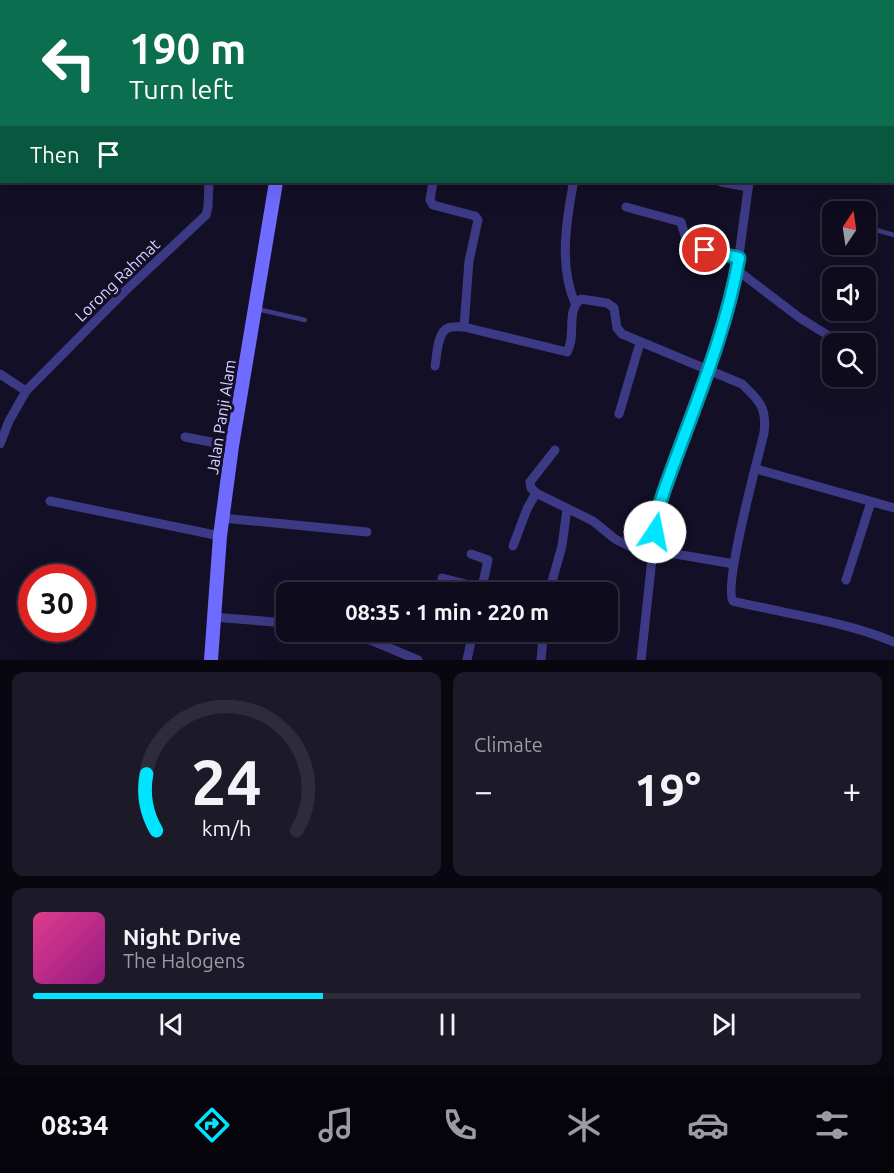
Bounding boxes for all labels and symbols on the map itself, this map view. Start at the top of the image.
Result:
north arrow [822,201,876,255]
pin [679,224,730,275]
street label: Lorong Rahmat [71,235,164,325]
street label: Jalan Panji Alam [203,358,239,476]
position arrow [623,500,687,564]
speed limit sign: 30 [18,564,96,642]

